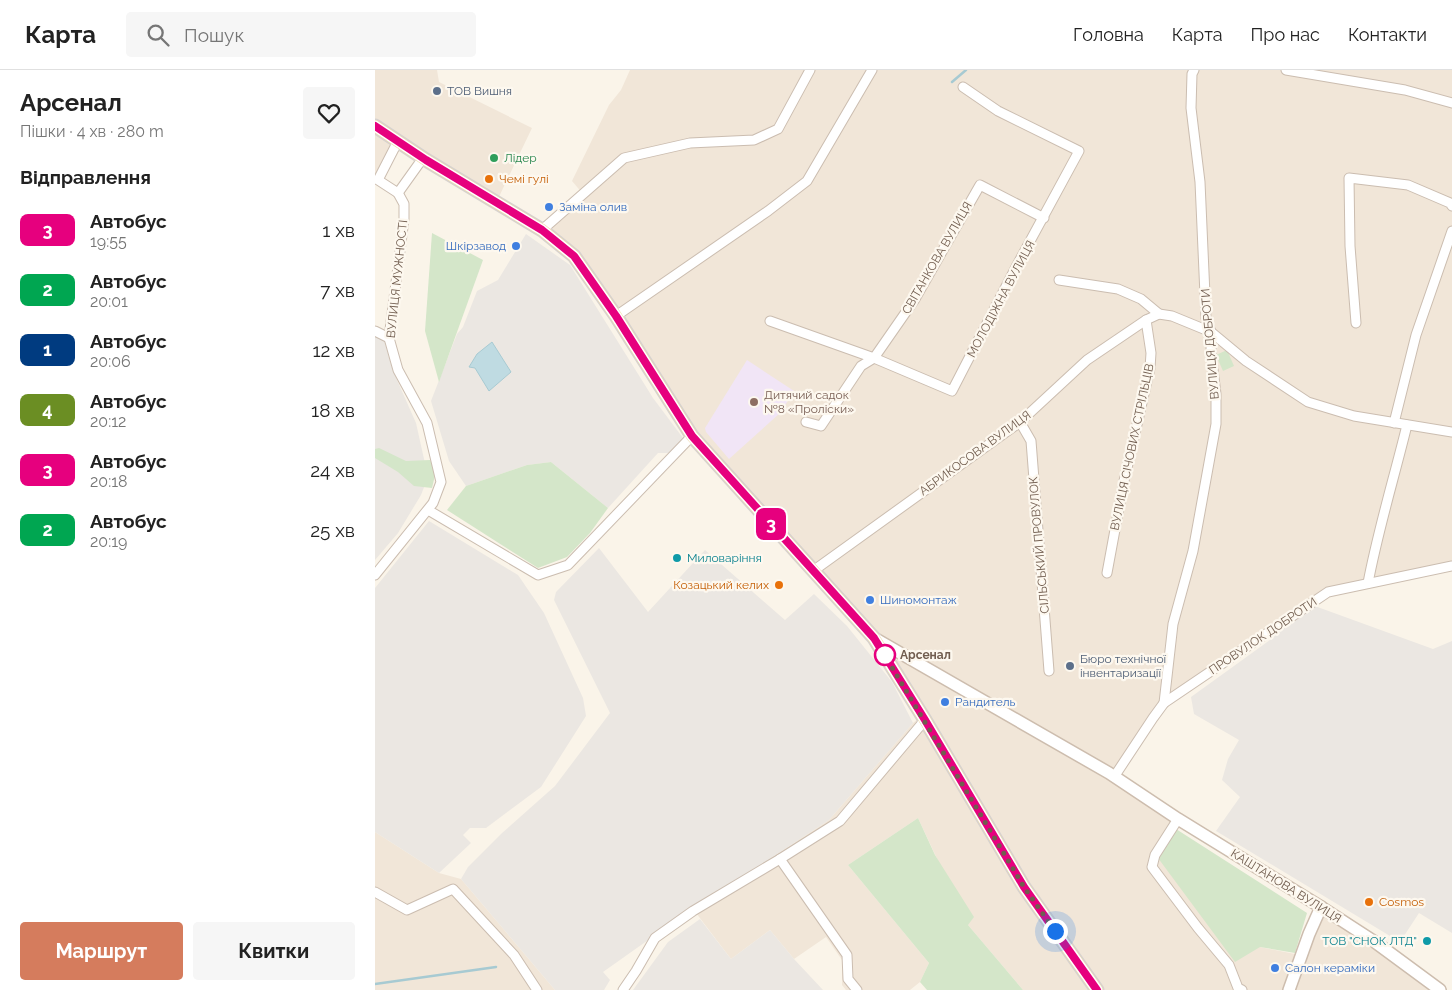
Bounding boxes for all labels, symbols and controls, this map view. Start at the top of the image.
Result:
search box [126,12,476,57]
text: Карта [25,20,96,49]
icon: search [144,21,172,49]
text: Пошук [184,24,244,46]
text: Головна [1073,24,1144,45]
text: Карта [1172,24,1223,45]
text: Про нас [1251,24,1320,45]
text: Контакти [1348,24,1427,45]
place label: ТОВ Вишня [447,84,512,98]
marker: ТОВ Вишня [431,85,443,97]
button: heart [303,87,355,139]
text: Арсенал [20,88,122,117]
text: Пішки · 4 хв · 280 m [20,122,164,141]
place label: Лідер [504,151,537,165]
marker: Лідер [488,152,500,164]
text: Відправлення [20,166,151,188]
place label: Чемі гулі [499,172,549,186]
marker: Чемі гулі [483,173,495,185]
street label: СВІТАНКОВА ВУЛИЦЯ [899,199,975,317]
place label: Заміна олив [559,200,627,214]
marker: Заміна олив [543,201,555,213]
text: Автобус [90,210,167,232]
text: 3 [42,219,53,240]
text: 1 хв [322,219,355,241]
street label: ВУЛИЦЯ МУЖНОСТІ [384,219,410,339]
text: 19:55 [90,232,127,251]
street label: МОЛОДІЖНА ВУЛИЦЯ [964,238,1038,360]
place label: Шкірзавод [446,239,506,253]
marker: Шкірзавод [510,240,522,252]
text: Автобус [90,270,167,292]
text: 2 [42,279,53,300]
text: 7 хв [320,279,355,301]
street label: ВУЛИЦЯ ДОБРОТИ [1198,288,1222,400]
text: 20:01 [90,292,128,311]
text: Автобус [90,330,167,352]
text: 1 [43,339,52,360]
text: 12 хв [312,339,355,361]
text: 20:06 [90,352,131,371]
street label: ВУЛИЦЯ СІЧОВИХ СТРІЛЬЦІВ [1107,362,1157,532]
place label: Дитячий садок №8 «Проліски» [764,388,854,416]
text: Автобус [90,390,167,412]
marker: Дитячий садок №8 «Проліски» [748,396,760,408]
text: 4 [42,399,53,420]
text: 18 хв [311,399,355,421]
street label: АБРИКОСОВА ВУЛИЦЯ [917,408,1033,498]
text: 20:12 [90,412,126,431]
text: Автобус [90,450,167,472]
text: 3 [42,459,53,480]
text: 24 хв [310,459,355,481]
text: 20:18 [90,472,127,491]
street label: СІЛЬСЬКИЙ ПРОВУЛОК [1026,476,1052,614]
line badge: 3 [755,508,787,540]
text: Автобус [90,510,167,532]
text: 3 [766,513,776,534]
text: 2 [42,519,53,540]
text: 25 хв [310,519,355,541]
text: 20:19 [90,532,127,551]
place label: Миловаріння [687,551,762,565]
marker: Миловаріння [671,552,683,564]
place label: Козацький келих [673,578,769,592]
marker: Козацький келих [773,579,785,591]
place label: Шиномонтаж [880,593,957,607]
marker: Шиномонтаж [864,594,876,606]
street label: ПРОВУЛОК ДОБРОТИ [1206,595,1320,677]
marker: Арсенал [874,644,896,666]
place label: Арсенал [900,648,951,662]
place label: Бюро технічної інвентаризації [1080,652,1167,680]
marker: Бюро технічної інвентаризації [1064,660,1076,672]
place label: Рандитель [955,695,1016,709]
marker: Рандитель [939,696,951,708]
street label: КАШТАНОВА ВУЛИЦЯ [1228,846,1344,926]
place label: Cosmos [1379,895,1424,909]
marker: Cosmos [1363,896,1375,908]
your location [1043,919,1068,944]
button: Маршрут [20,922,183,980]
button: Квитки [193,922,355,980]
place label: ТОВ "СНОК ЛТД" [1322,934,1417,948]
marker: ТОВ "СНОК ЛТД" [1421,935,1433,947]
place label: Салон кераміки [1285,961,1375,975]
marker: Салон кераміки [1269,962,1281,974]

